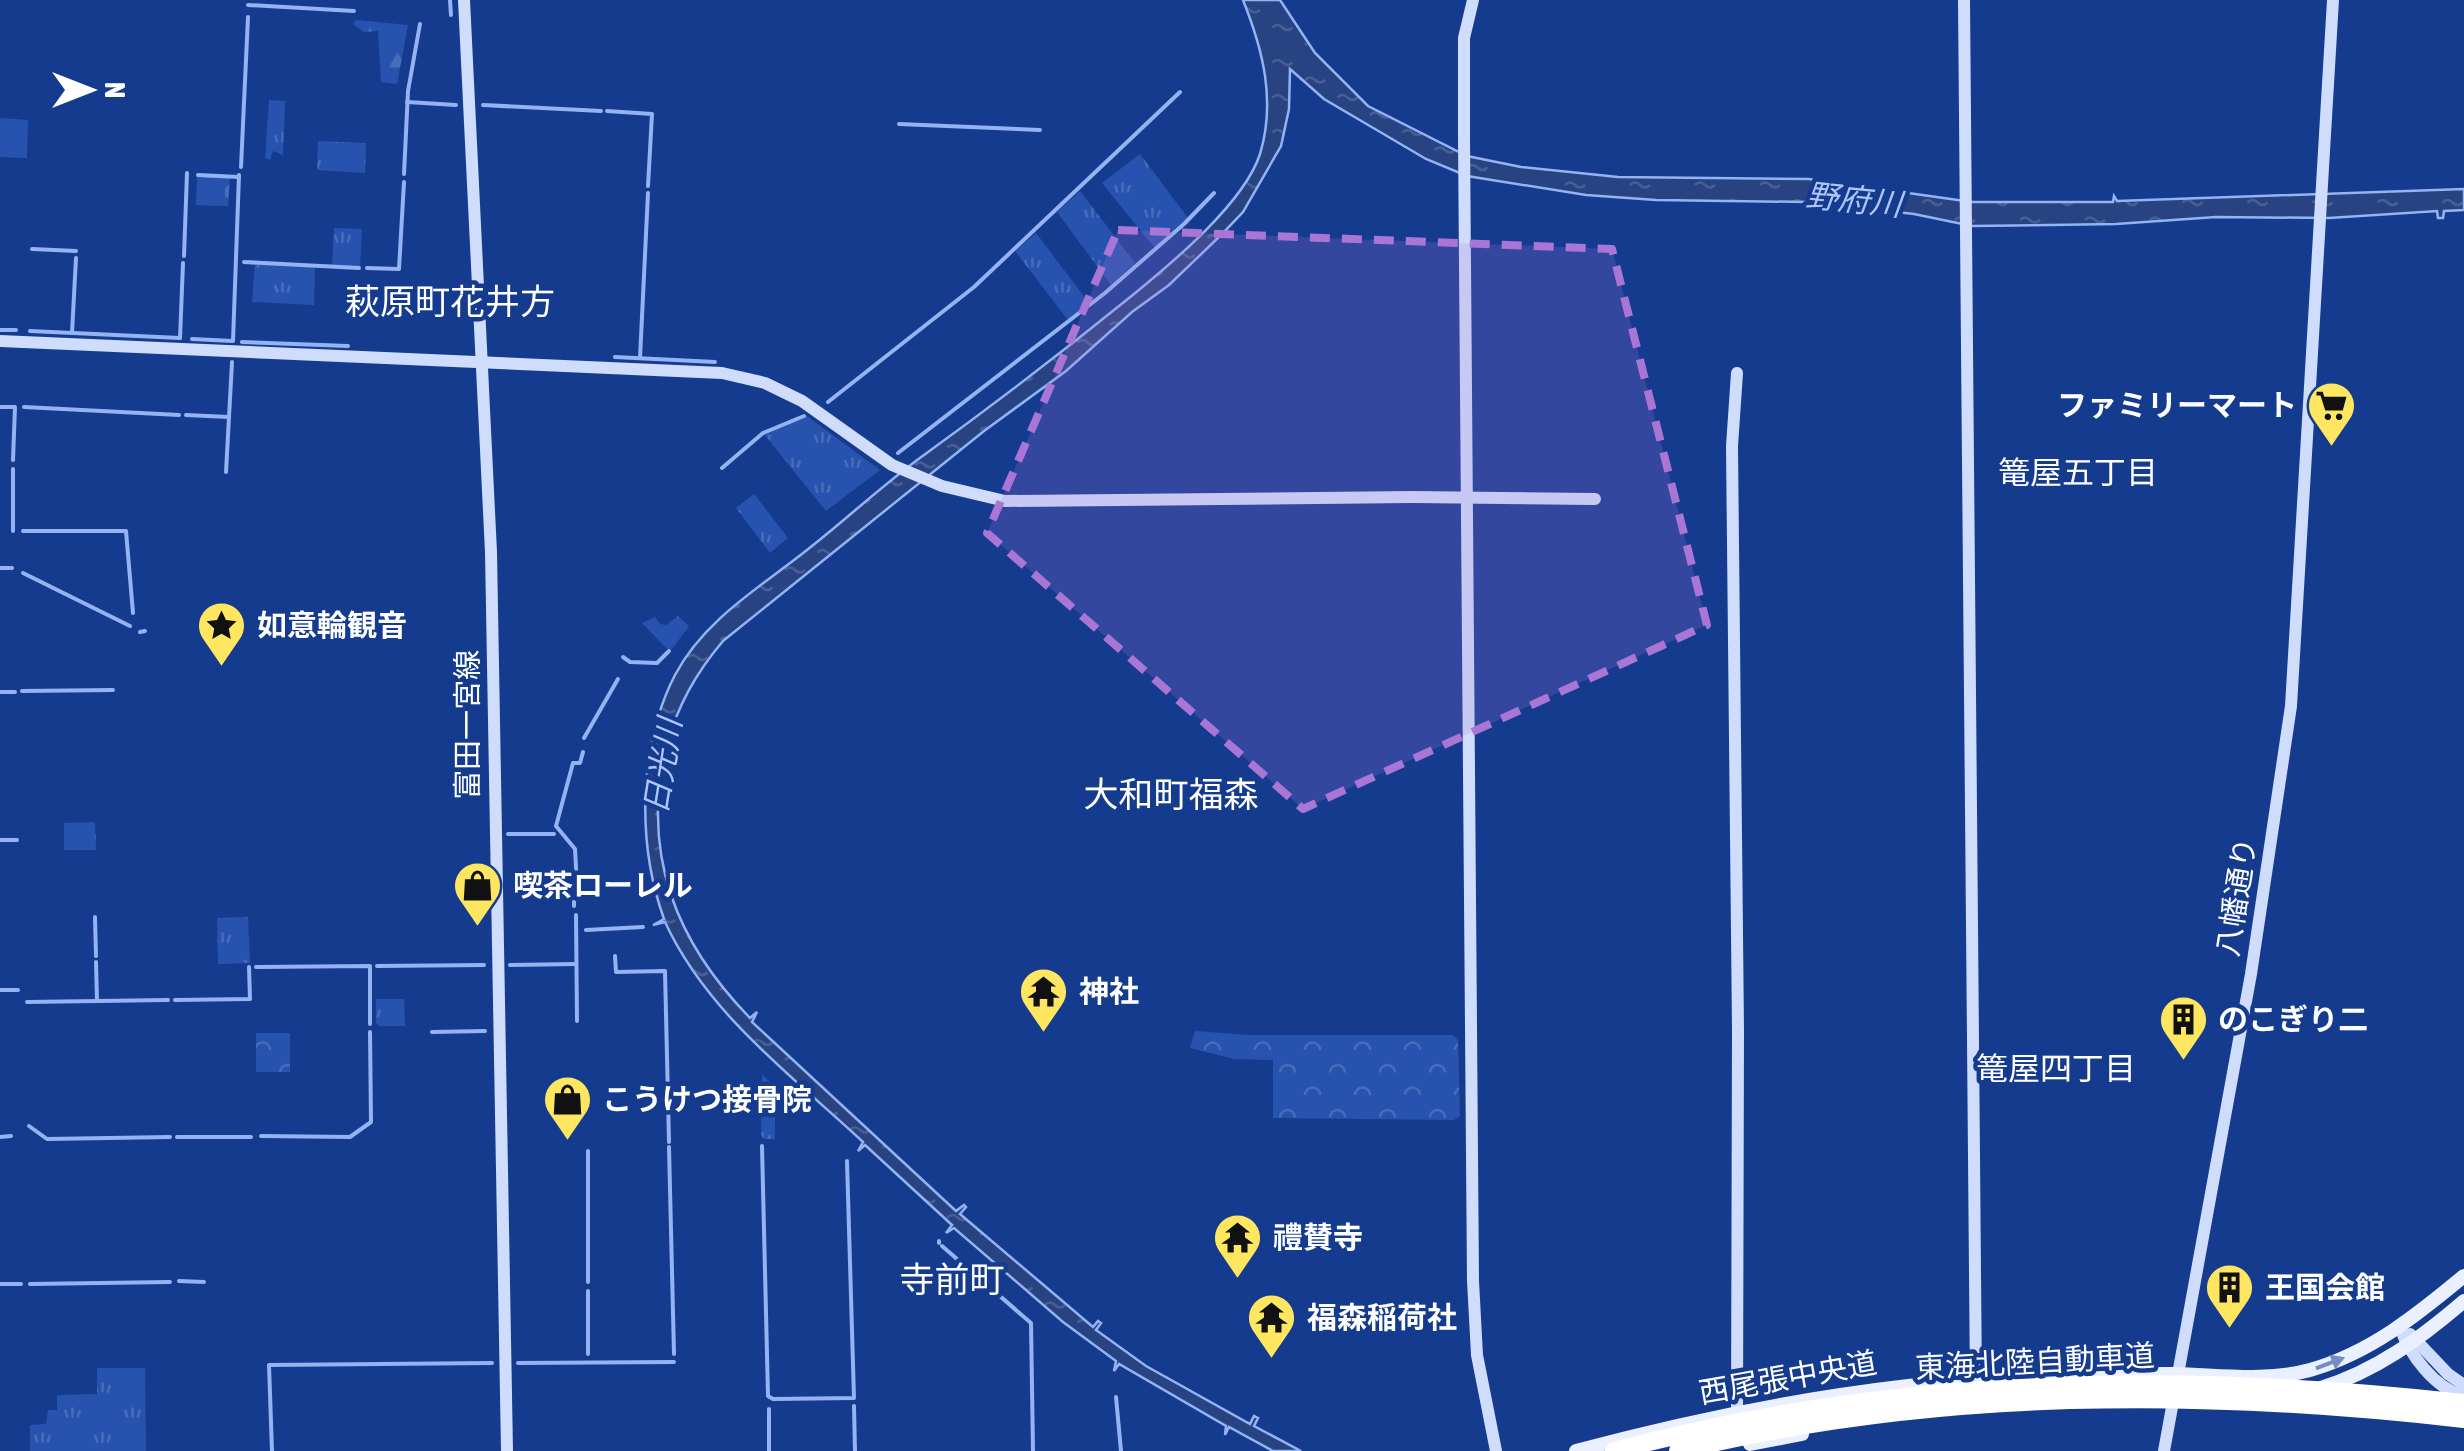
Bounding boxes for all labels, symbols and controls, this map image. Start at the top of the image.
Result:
north arrow [40,40,140,140]
text: N [99,82,131,98]
water label: 野府川 [1804,176,1907,223]
district label: 萩原町花井方 [345,281,555,321]
supermarket icon: ファミリーマート [2306,380,2358,448]
place label: ファミリーマート [2057,388,2297,422]
district label: 篭屋五丁目 [1998,454,2158,491]
place icon: 如意輪観音 [196,600,248,668]
place label: 如意輪観音 [257,608,407,642]
street label: 富田一宮線 [450,650,484,800]
water label: 日光川 [637,713,689,816]
district label: 大和町福森 [1083,774,1259,814]
street label: 八幡通り [2210,835,2262,959]
shop icon: 喫茶ローレル [452,860,504,928]
place label: 喫茶ローレル [513,868,693,902]
temple icon: 神社 [1018,966,1070,1034]
place label: 神社 [1079,974,1139,1008]
building icon: のこぎり二 [2157,994,2209,1062]
place label: のこぎり二 [2218,1002,2368,1036]
district label: 篭屋四丁目 [1976,1050,2136,1087]
shop icon: こうけつ接骨院 [541,1074,593,1142]
place label: こうけつ接骨院 [602,1082,812,1116]
temple icon: 禮賛寺 [1212,1212,1264,1280]
place label: 禮賛寺 [1273,1220,1363,1254]
district label: 寺前町 [899,1259,1005,1299]
building icon: 王国会館 [2204,1262,2256,1330]
place label: 王国会館 [2265,1270,2385,1304]
temple icon: 福森稲荷社 [1246,1292,1298,1360]
place label: 福森稲荷社 [1307,1300,1457,1334]
street label: 東海北陸自動車道 [1914,1338,2156,1384]
street label: 西尾張中央道 [1696,1345,1879,1409]
one-way arrow [2315,1354,2345,1370]

